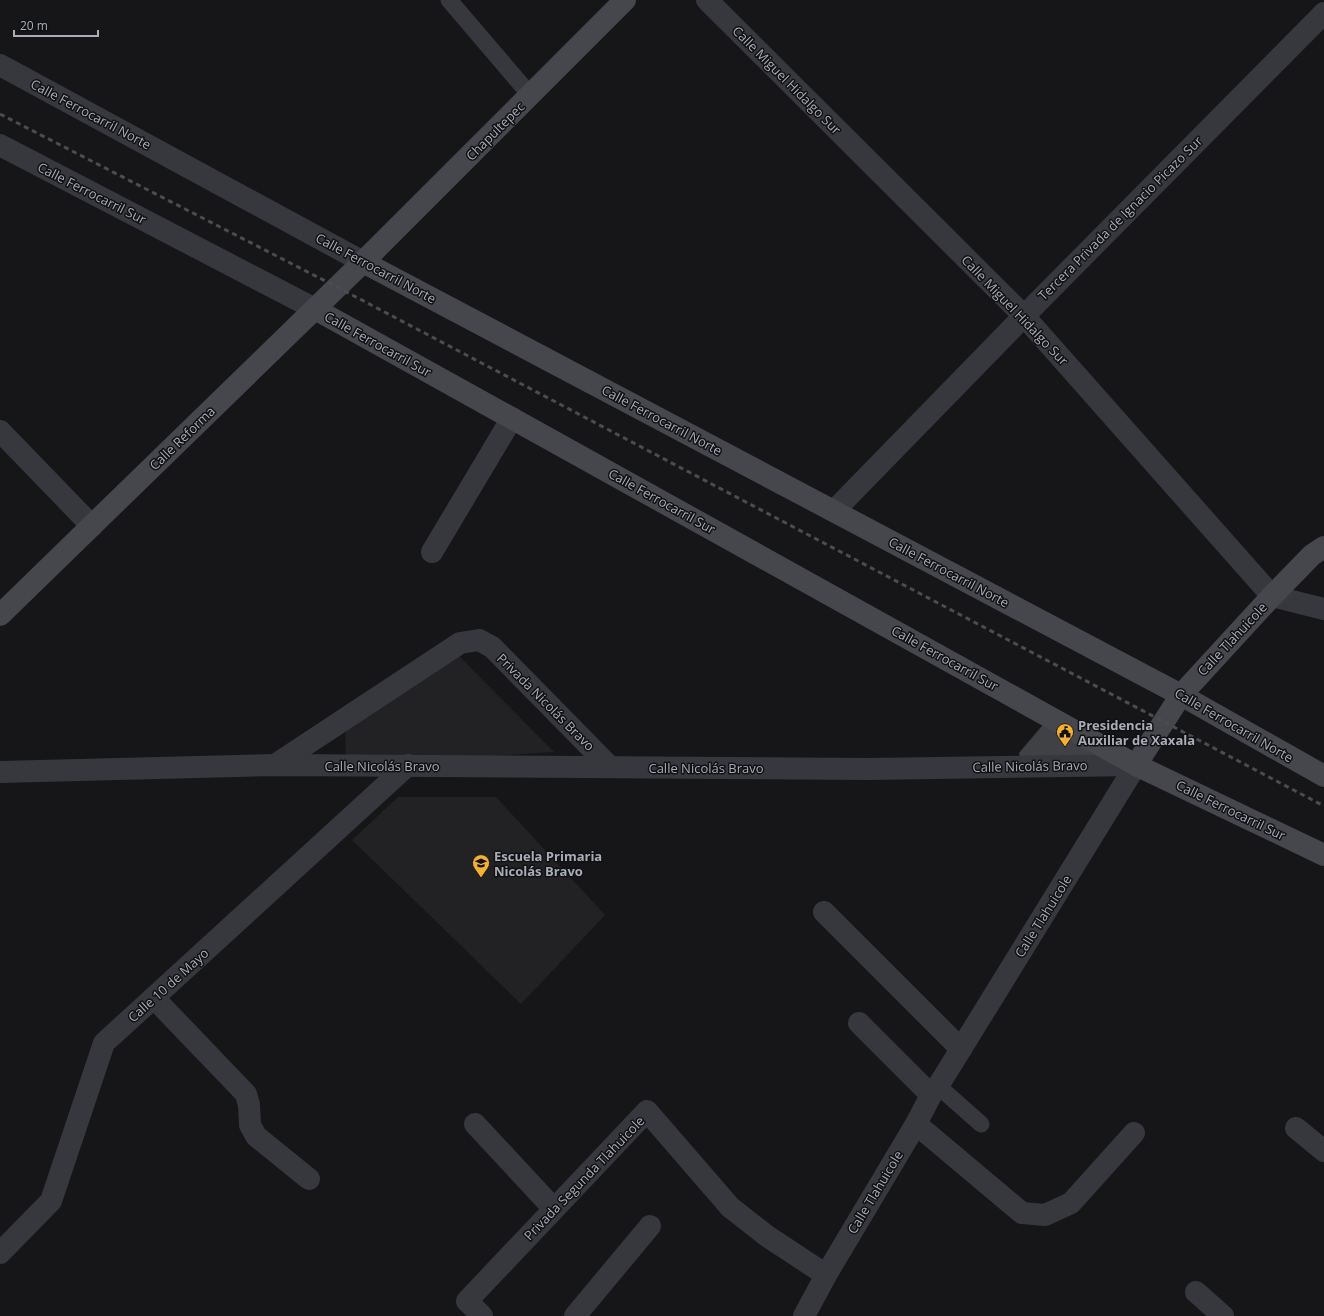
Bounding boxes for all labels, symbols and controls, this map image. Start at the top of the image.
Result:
scale bar [14,12,98,38]
text: 20 m [20,17,48,34]
street label: Calle Miguel Hidalgo Sur [729,22,846,139]
street label: Calle Ferrocarril Norte [28,75,154,153]
street label: Chapultepec [462,98,528,164]
street label: Tercera Privada de Ignacio Picazo Sur [1034,131,1207,304]
street label: Calle Ferrocarril Sur [35,158,150,228]
street label: Calle Ferrocarril Norte [313,229,439,307]
street label: Calle Miguel Hidalgo Sur [958,251,1073,369]
street label: Calle Ferrocarril Sur [321,307,435,381]
street label: Calle Ferrocarril Norte [599,381,725,459]
street label: Calle Reforma [145,402,219,474]
street label: Calle Ferrocarril Sur [605,464,719,538]
street label: Calle Ferrocarril Norte [886,533,1012,611]
street label: Calle Tlahuicole [1193,598,1271,680]
street label: Calle Ferrocarril Sur [888,621,1002,695]
street label: Privada Nicolás Bravo [493,649,599,755]
street label: Calle Ferrocarril Norte [1171,684,1297,766]
place label: Presidencia Auxiliar de Xaxala [1078,716,1195,749]
public building icon: Presidencia Auxiliar de Xaxala [1055,722,1075,747]
street label: Calle Nicolás Bravo [972,756,1088,776]
street label: Calle Nicolás Bravo [324,757,440,775]
street label: Calle Nicolás Bravo [648,759,764,777]
street label: Calle Ferrocarril Sur [1173,776,1289,845]
place label: Escuela Primaria Nicolás Bravo [494,847,602,880]
school or university icon: Escuela Primaria Nicolás Bravo [471,853,491,878]
street label: Calle Tlahuicole [1010,871,1076,961]
street label: Calle 10 de Mayo [124,944,212,1026]
street label: Privada Segunda Tlahuicole [520,1112,648,1244]
street label: Calle Tlahuicole [843,1147,907,1237]

